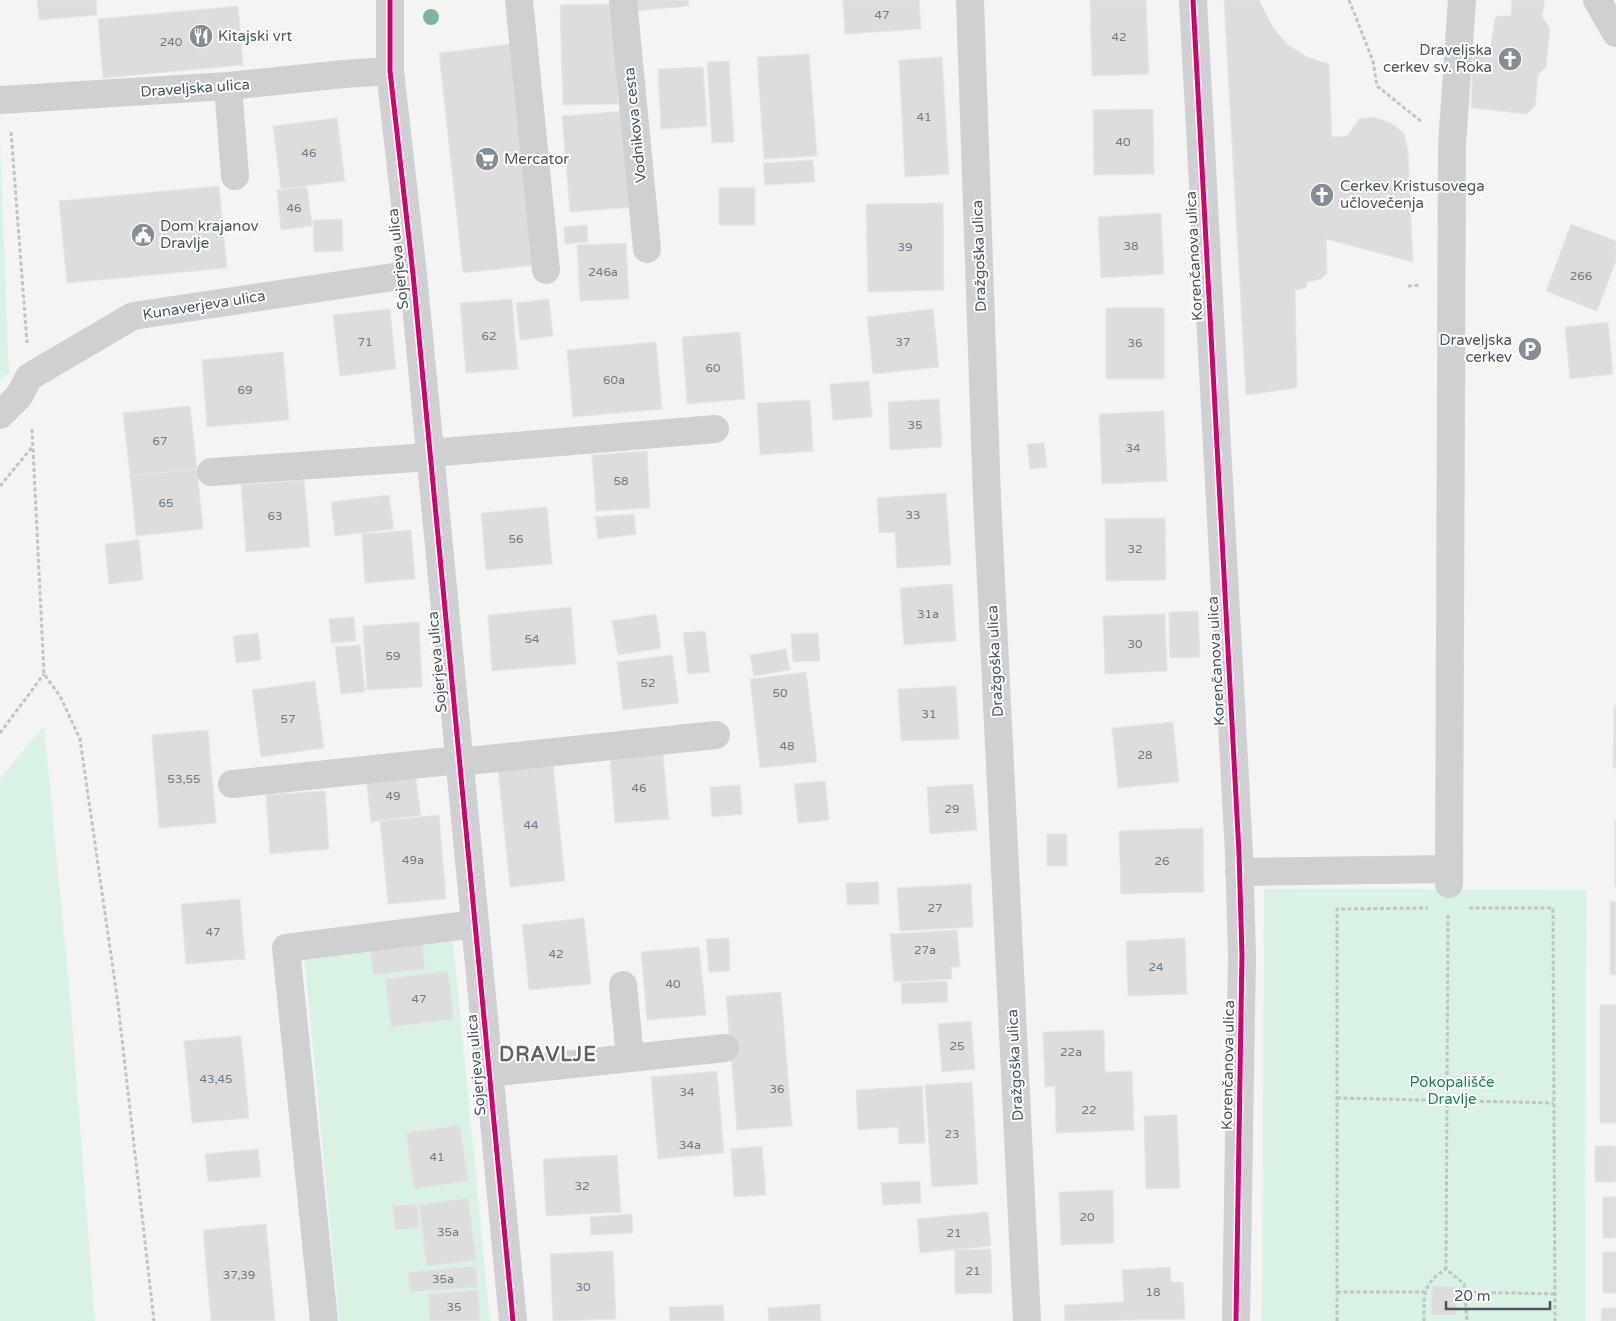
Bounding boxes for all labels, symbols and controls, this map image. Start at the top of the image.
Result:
house number: 47 [874,8,890,22]
restaurant icon: Kitajski vrt [188,23,214,49]
place label: Kitajski vrt [218,27,292,45]
house number: 42 [1111,30,1127,44]
house number: 240 [160,35,183,49]
place label: Draveljska cerkev sv. Roka [1383,41,1492,76]
church icon: Draveljska cerkev sv. Roka [1497,46,1523,72]
street label: Vodnikova cesta [620,66,650,184]
street label: Draveljska ulica [140,75,250,101]
house number: 41 [916,110,932,124]
house number: 40 [1115,135,1131,149]
house number: 46 [301,146,317,160]
supermarket icon: Mercator [474,146,500,172]
place label: Mercator [504,150,569,168]
place label: Cerkev Kristusovega učlovečenja [1340,177,1485,212]
church icon: Cerkev Kristusovega učlovečenja [1309,182,1335,208]
street label: Korenčanova ulica [1182,191,1206,321]
street label: Dražgoška ulica [968,200,990,312]
house number: 46 [286,201,302,215]
street label: Sojerjeva ulica [384,207,412,311]
place label: Dom krajanov Dravlje [160,217,259,252]
public building icon: Dom krajanov Dravlje [130,222,156,248]
house number: 38 [1123,239,1139,253]
house number: 39 [897,240,913,254]
house number: 246a [588,265,618,279]
house number: 266 [1570,269,1592,283]
street label: Kunaverjeva ulica [141,286,267,324]
house number: 62 [481,329,497,343]
place label: Draveljska cerkev [1439,331,1512,366]
house number: 71 [357,335,373,349]
house number: 37 [895,335,911,349]
house number: 36 [1127,336,1143,350]
parking icon: Draveljska cerkev [1517,336,1543,362]
house number: 60 [705,361,721,375]
house number: 60a [603,373,625,387]
house number: 69 [237,383,253,397]
house number: 35 [907,418,923,432]
house number: 67 [152,434,168,448]
house number: 34 [1125,441,1141,455]
house number: 58 [613,474,629,488]
house number: 65 [158,496,174,510]
house number: 33 [905,508,921,522]
house number: 63 [267,509,283,523]
house number: 56 [508,532,524,546]
house number: 32 [1127,542,1143,556]
street label: Korenčanova ulica [1204,596,1228,726]
street label: Dražgoška ulica [983,605,1007,717]
house number: 31a [917,607,939,621]
street label: Sojerjeva ulica [424,610,450,714]
house number: 54 [524,632,540,646]
house number: 30 [1127,637,1143,651]
house number: 59 [385,649,401,663]
house number: 52 [640,676,656,690]
house number: 50 [772,686,788,700]
house number: 31 [921,707,937,721]
house number: 57 [280,712,296,726]
house number: 48 [779,739,795,753]
house number: 28 [1137,748,1153,762]
house number: 53,55 [167,772,201,786]
house number: 46 [631,781,647,795]
house number: 49 [385,789,401,803]
house number: 29 [944,802,960,816]
house number: 44 [523,818,539,832]
house number: 49a [402,853,424,867]
house number: 26 [1154,854,1170,868]
house number: 27 [927,901,943,915]
house number: 47 [205,925,221,939]
house number: 27a [914,943,936,957]
house number: 42 [548,947,564,961]
house number: 24 [1148,960,1164,974]
house number: 40 [665,977,681,991]
house number: 47 [411,992,427,1006]
street label: Korenčanova ulica [1218,1000,1238,1130]
street label: Dražgoška ulica [1003,1009,1027,1121]
street label: Sojerjeva ulica [463,1013,489,1117]
house number: 25 [949,1039,965,1053]
district label: DRAVLJE [499,1043,597,1067]
house number: 22a [1060,1045,1082,1059]
house number: 43,45 [199,1072,233,1086]
park label: Pokopališče Dravlje [1409,1073,1495,1108]
house number: 36 [769,1082,785,1096]
house number: 34 [679,1085,695,1099]
house number: 22 [1081,1103,1097,1117]
house number: 23 [944,1127,960,1141]
house number: 34a [679,1138,701,1152]
house number: 41 [429,1150,445,1164]
house number: 32 [574,1179,590,1193]
house number: 20 [1079,1210,1095,1224]
house number: 35a [437,1225,459,1239]
house number: 21 [946,1226,962,1240]
house number: 21 [965,1264,981,1278]
house number: 37,39 [223,1268,255,1282]
house number: 35a [432,1272,454,1286]
scale bar [1446,1278,1550,1310]
house number: 30 [575,1280,591,1294]
house number: 18 [1145,1285,1161,1299]
text: 20 m [1454,1287,1491,1305]
house number: 35 [446,1300,462,1314]

